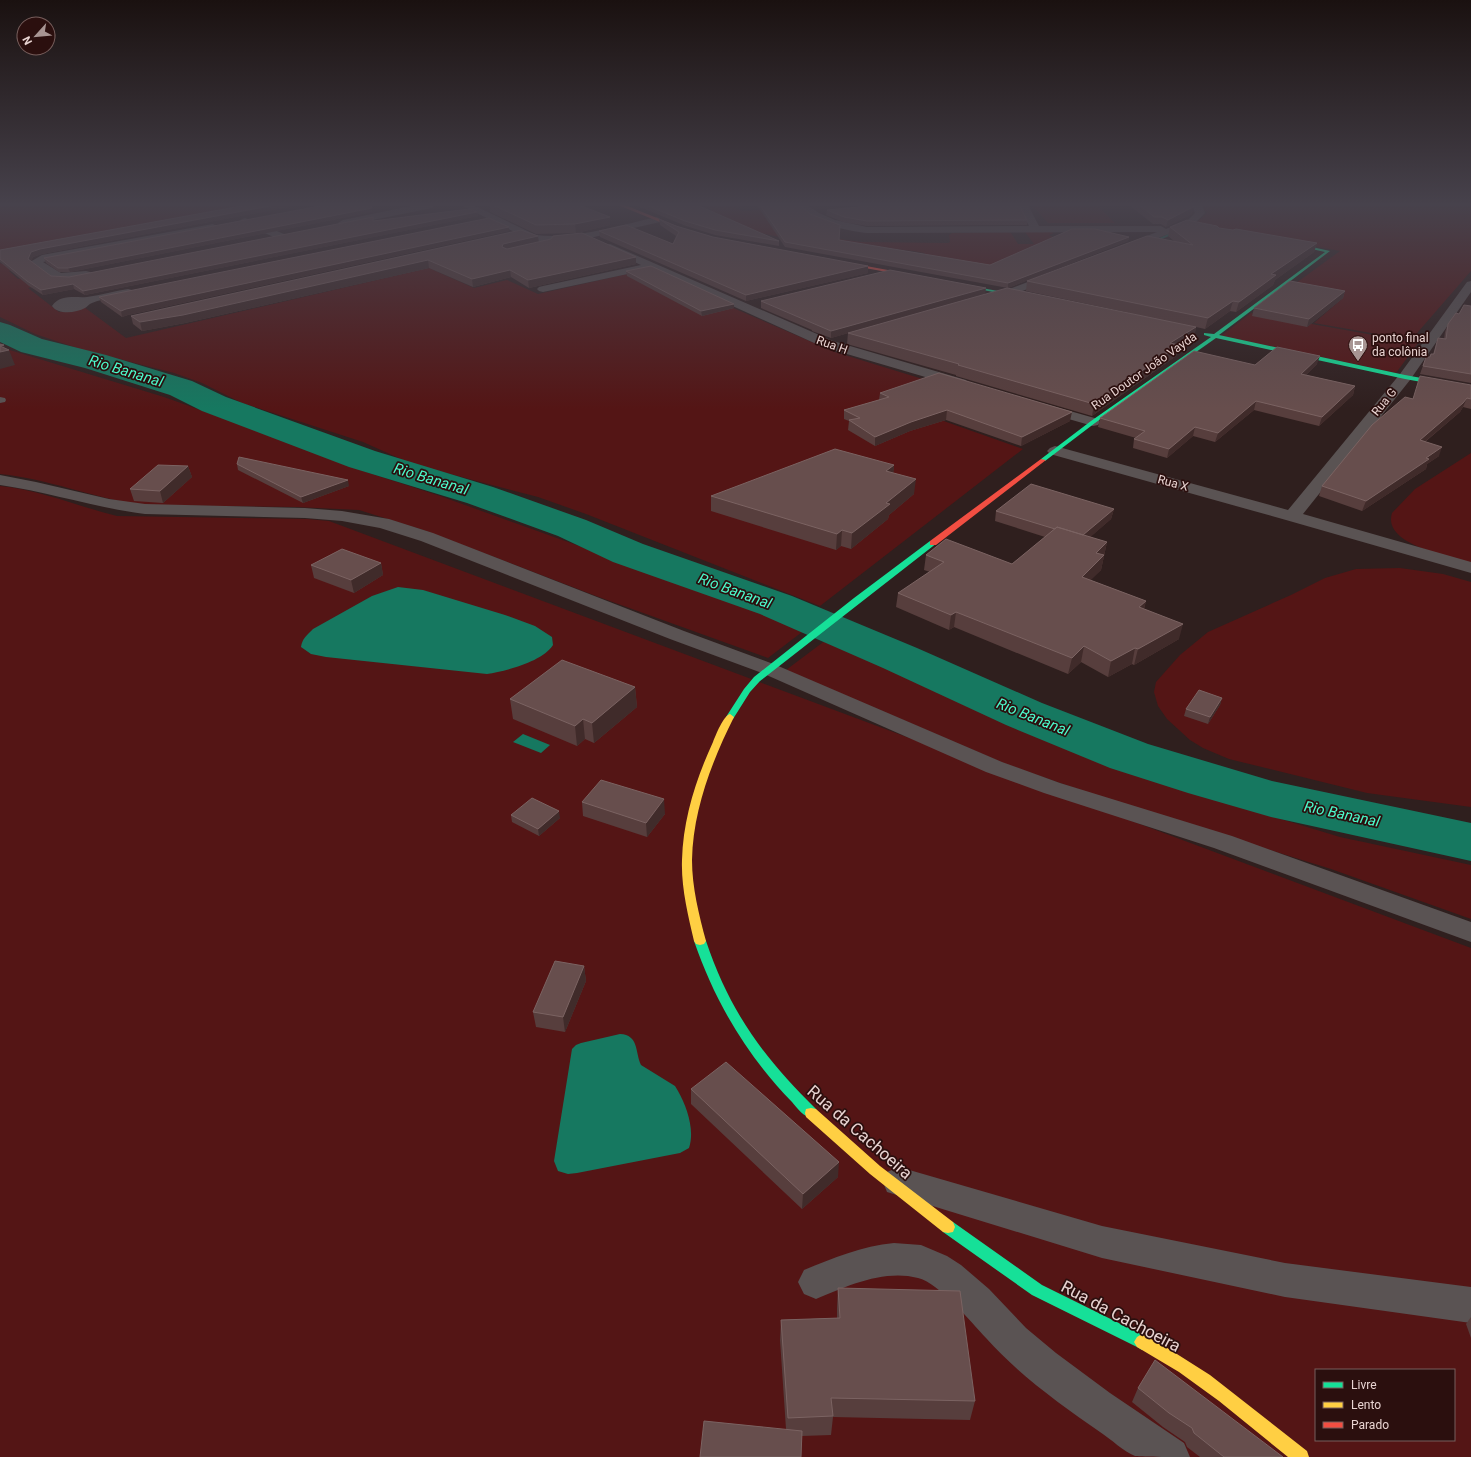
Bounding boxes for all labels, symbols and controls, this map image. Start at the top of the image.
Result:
north arrow [16,16,56,56]
text: N [20,34,35,47]
street label: Rua Doutor João Vayda [1089,329,1199,413]
place label: ponto final da colônia [1372,331,1429,359]
street label: Rua H [815,333,849,357]
bus stop icon: ponto final da colônia [1347,334,1369,362]
water label: Rio Bananal [87,351,166,391]
street label: Rua G [1369,385,1399,419]
water label: Rio Bananal [392,459,471,499]
street label: Rua X [1156,472,1190,494]
water label: Rio Bananal [696,569,775,613]
water label: Rio Bananal [994,694,1072,740]
water label: Rio Bananal [1303,797,1382,831]
street label: Rua da Cachoeira [803,1081,917,1183]
street label: Rua da Cachoeira [1058,1276,1184,1356]
legend [1315,1369,1455,1441]
text: Livre [1351,1378,1377,1392]
text: Lento [1351,1398,1381,1412]
text: Parado [1351,1418,1389,1432]

